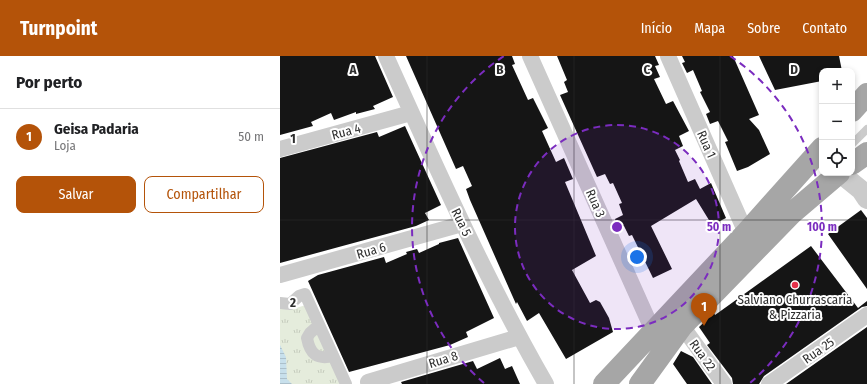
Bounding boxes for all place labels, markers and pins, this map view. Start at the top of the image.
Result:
centre of rings [610,220,624,234]
marker: Salviano Churrascaria & Pizzaria [790,280,800,290]
place label: Salviano Churrascaria & Pizzaria [738,292,852,322]
pin: 1 [691,293,717,326]

